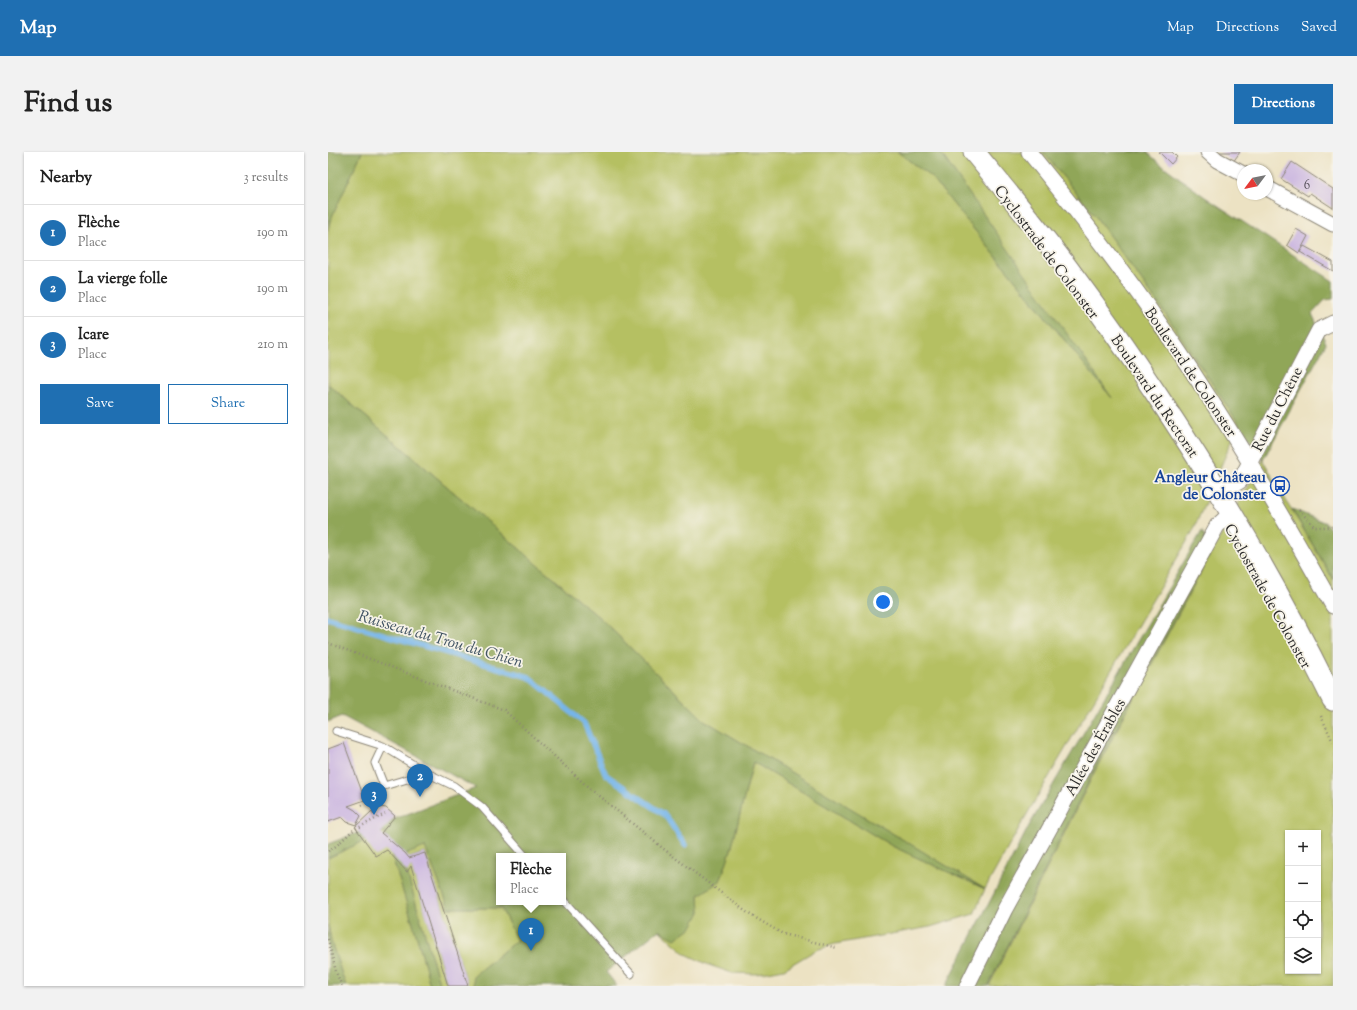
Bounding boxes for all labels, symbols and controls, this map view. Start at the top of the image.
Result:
text: Map [20,15,57,42]
text: Map [1167,18,1194,38]
text: Directions [1216,18,1279,38]
text: Saved [1301,18,1337,38]
text: Find us [24,84,112,124]
button: Directions [1234,84,1333,124]
north arrow [1237,164,1273,200]
text: Nearby [40,166,92,190]
text: 3 results [243,169,288,187]
house number: 6 [1304,177,1310,195]
street label: Cyclostrade de Colonster [988,182,1103,325]
text: Flèche [78,213,120,234]
text: 1 [51,224,55,242]
text: 190 m [257,224,288,242]
text: Place [78,234,107,252]
text: La vierge folle [78,269,167,290]
text: 2 [50,280,56,298]
text: 190 m [257,280,288,298]
text: Place [78,290,107,308]
street label: Boulevard de Colonster [1139,304,1241,442]
text: Icare [78,325,109,346]
street label: Boulevard du Rectorat [1105,331,1203,462]
text: 3 [50,336,56,354]
text: 210 m [257,336,288,354]
text: Place [78,346,107,364]
street label: Rue du Chêne [1248,364,1309,456]
button: Save [40,384,160,424]
button: Share [168,384,288,424]
place label: Angleur Château de Colonster [1154,468,1266,506]
bus stop icon: Angleur Château de Colonster [1269,475,1291,497]
street label: Cyclostrade de Colonster [1218,520,1316,673]
your location [873,592,893,612]
water label: Ruisseau du Trou du Chien [355,606,526,675]
street label: Allée des Érables [1060,695,1132,800]
pin: 2 [407,764,433,797]
pin: 3 [361,782,387,815]
map controls [1285,830,1321,974]
button: + [1285,830,1321,866]
popup [496,853,566,905]
text: Flèche [510,860,552,881]
button: − [1285,866,1321,902]
text: Place [510,881,539,899]
button: locate [1285,902,1321,938]
pin: 1 [518,918,544,951]
button: layers [1285,938,1321,974]

